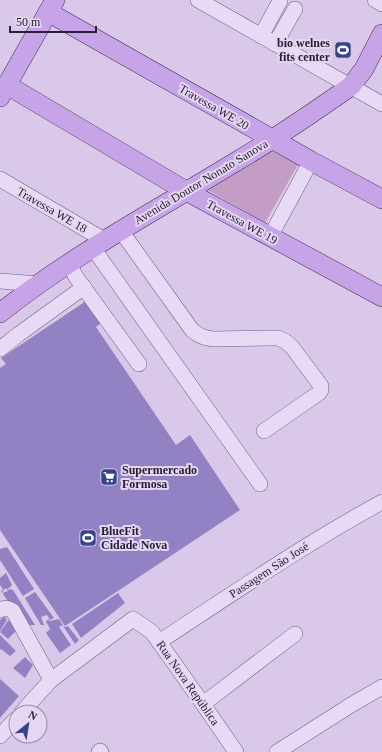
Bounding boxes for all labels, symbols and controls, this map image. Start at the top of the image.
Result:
scale bar [10,8,96,34]
text: 50 m [16,15,41,29]
place label: bio welnes fits center [277,36,331,64]
sports icon: bio welnes fits center [333,40,353,60]
street label: Travessa WE 20 [176,81,252,133]
street label: Avenida Doutor Nonato Sanova [132,136,271,228]
street label: Travessa WE 18 [14,184,90,236]
street label: Travessa WE 19 [204,197,280,247]
place label: Supermercado Formosa [122,463,197,491]
supermarket icon: Supermercado Formosa [99,467,119,487]
place label: BlueFit Cidade Nova [101,524,167,552]
sports icon: BlueFit Cidade Nova [78,528,98,548]
street label: Passagem São José [227,539,311,601]
street label: Rua Nova República [154,638,223,729]
north arrow [8,704,48,744]
text: N [27,708,39,723]

